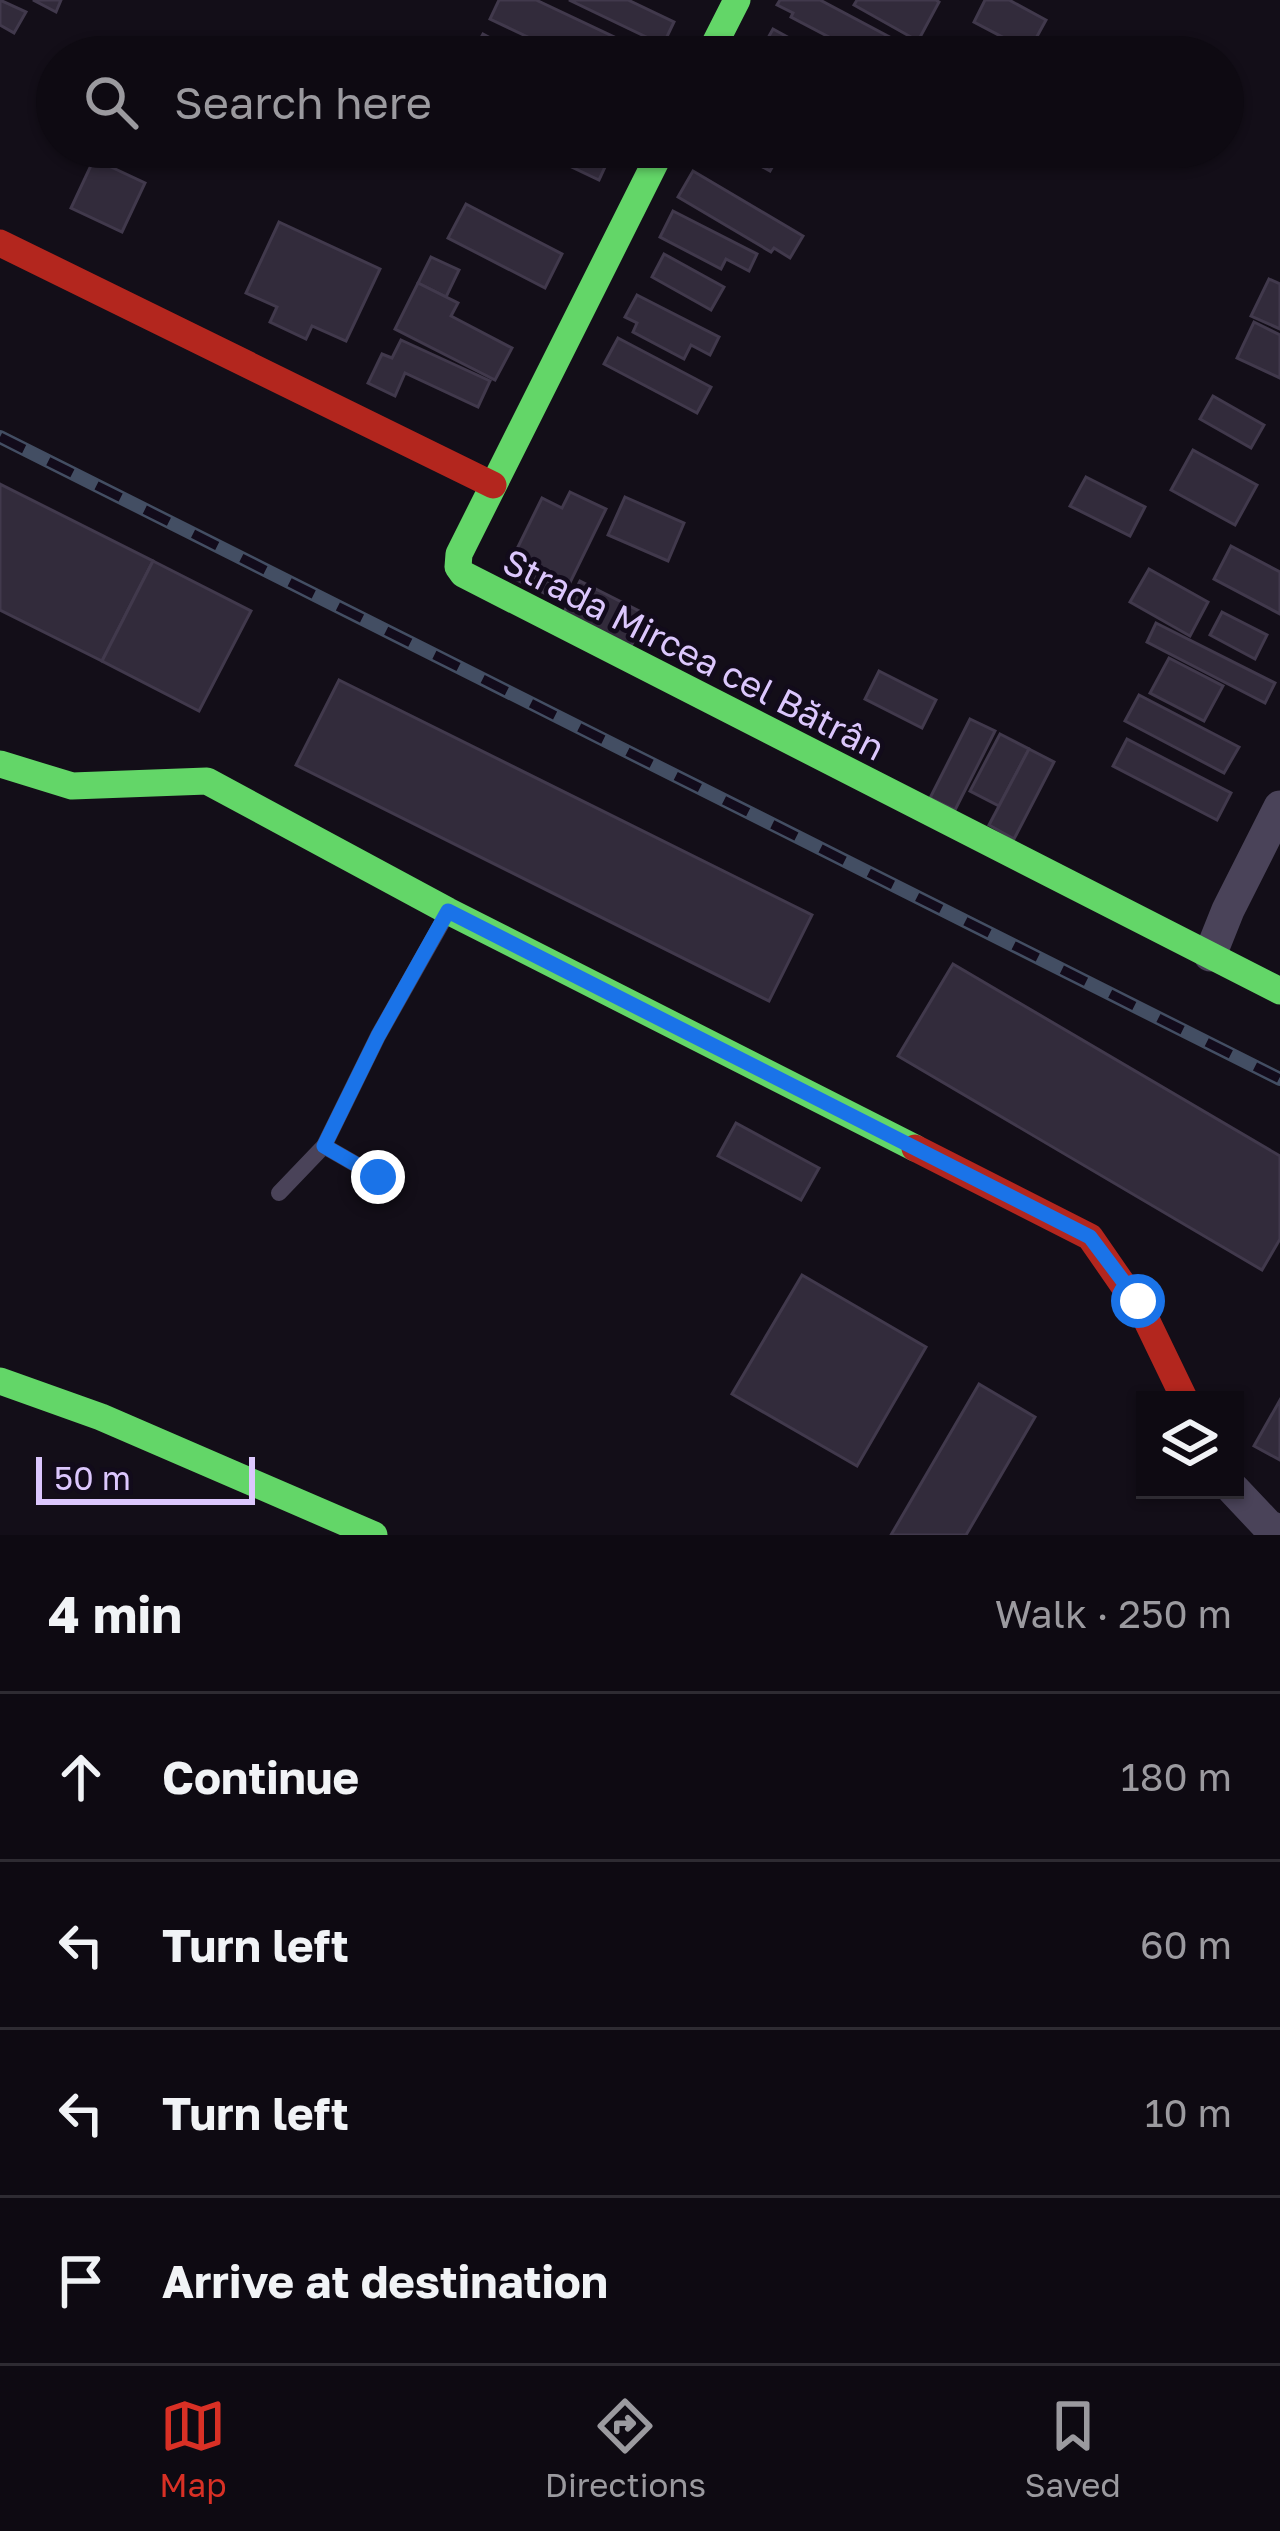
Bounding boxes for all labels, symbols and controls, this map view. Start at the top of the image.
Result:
search box [36,36,1244,168]
icon: search [78,69,144,135]
text: Search here [174,75,432,129]
street label: Strada Mircea cel Bătrân [496,539,892,769]
route end [351,1150,405,1204]
route start [1111,1274,1165,1328]
map controls [1136,1391,1244,1499]
button: layers [1136,1391,1244,1499]
scale bar [36,1451,255,1504]
text: 50 m [54,1458,131,1497]
text: 4 min [48,1583,182,1644]
text: Walk · 250 m [995,1590,1232,1637]
icon: ahead [48,1744,114,1810]
text: Continue [162,1750,359,1804]
text: 180 m [1121,1753,1232,1800]
icon: left [48,1912,114,1978]
text: Turn left [162,1918,349,1972]
text: 60 m [1140,1921,1232,1968]
icon: left [48,2080,114,2146]
text: Turn left [162,2086,349,2140]
text: 10 m [1145,2089,1232,2136]
icon: arrive [48,2248,114,2314]
text: Arrive at destination [162,2254,608,2308]
tab: Map [159,2393,227,2504]
tab: Directions [545,2393,706,2504]
tab: Saved [1024,2393,1121,2504]

